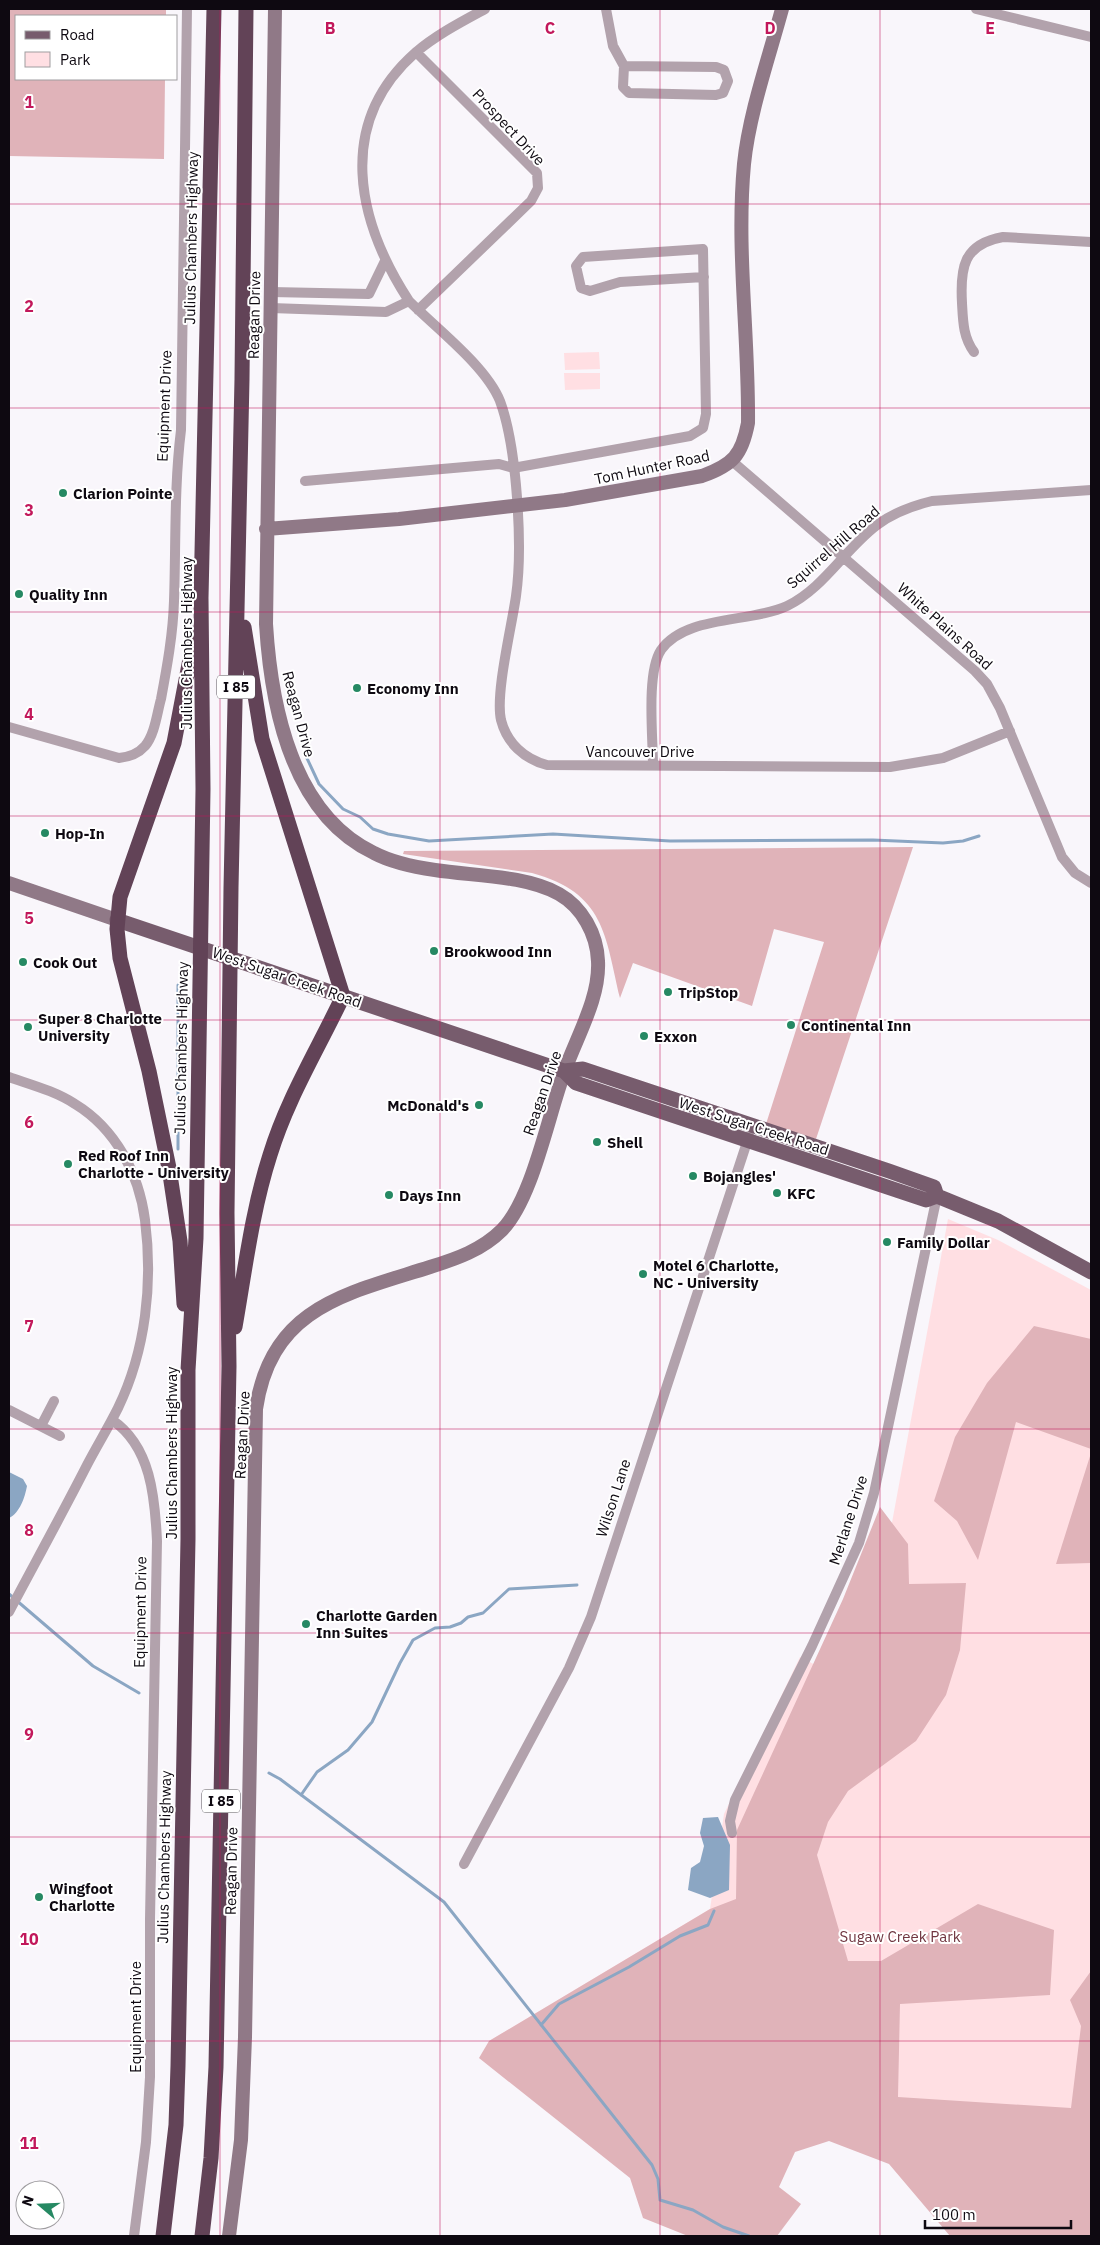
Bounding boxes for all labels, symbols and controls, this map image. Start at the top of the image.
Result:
legend [15,15,178,80]
text: B [325,18,336,38]
text: C [545,18,555,38]
text: D [764,18,776,38]
text: E [985,18,995,38]
text: Road [60,25,95,44]
text: Park [60,50,90,69]
street label: Prospect Drive [469,85,549,169]
text: 1 [24,92,34,112]
street label: Julius Chambers Highway [180,151,202,325]
street label: Reagan Drive [244,271,264,359]
text: 2 [24,296,34,316]
street label: Equipment Drive [153,350,175,462]
street label: Tom Hunter Road [593,446,711,488]
place label: Clarion Pointe [73,484,172,503]
marker: Clarion Pointe [57,487,69,499]
text: 3 [24,500,34,520]
street label: Squirrel Hill Road [783,501,883,593]
street label: Julius Chambers Highway [177,556,196,730]
street label: White Plains Road [894,578,996,674]
place label: Quality Inn [29,585,108,604]
marker: Quality Inn [13,588,25,600]
street label: Reagan Drive [278,669,320,759]
road number: I 85 [217,676,255,699]
place label: Economy Inn [367,679,459,698]
marker: Economy Inn [351,682,363,694]
text: 4 [24,704,34,724]
street label: Vancouver Drive [586,742,694,761]
place label: Hop-In [55,824,105,843]
marker: Hop-In [39,827,51,839]
text: 5 [24,908,34,928]
place label: Brookwood Inn [444,942,552,961]
street label: West Sugar Creek Road [210,943,364,1011]
marker: Brookwood Inn [428,945,440,957]
place label: Cook Out [33,953,98,972]
marker: Cook Out [17,956,29,968]
street label: Julius Chambers Highway [170,961,192,1135]
place label: TripStop [678,983,738,1002]
marker: TripStop [662,986,674,998]
place label: Super 8 Charlotte University [38,1009,162,1045]
place label: Continental Inn [801,1016,911,1035]
marker: Continental Inn [785,1019,797,1031]
marker: Super 8 Charlotte University [22,1021,34,1033]
place label: Exxon [654,1027,697,1046]
marker: Exxon [638,1030,650,1042]
street label: Reagan Drive [519,1048,565,1138]
street label: West Sugar Creek Road [677,1093,831,1159]
place label: McDonald's [387,1096,469,1115]
marker: McDonald's [473,1099,485,1111]
text: 6 [24,1112,34,1132]
place label: Shell [607,1133,643,1152]
marker: Shell [591,1136,603,1148]
place label: Red Roof Inn Charlotte - University [78,1146,229,1182]
marker: Red Roof Inn Charlotte - University [62,1158,74,1170]
place label: Bojangles' [703,1167,776,1186]
marker: Bojangles' [687,1170,699,1182]
place label: KFC [787,1184,816,1203]
place label: Days Inn [399,1186,461,1205]
marker: KFC [771,1187,783,1199]
marker: Days Inn [383,1189,395,1201]
place label: Family Dollar [897,1233,990,1252]
marker: Family Dollar [881,1236,893,1248]
place label: Motel 6 Charlotte, NC - University [653,1256,779,1292]
marker: Motel 6 Charlotte, NC - University [637,1268,649,1280]
text: 7 [24,1316,34,1336]
street label: Julius Chambers Highway [162,1366,181,1540]
street label: Reagan Drive [230,1390,254,1480]
street label: Wilson Lane [591,1456,635,1540]
street label: Merlane Drive [825,1473,871,1567]
text: 8 [24,1520,34,1540]
street label: Equipment Drive [130,1556,150,1668]
place label: Charlotte Garden Inn Suites [316,1606,437,1642]
marker: Charlotte Garden Inn Suites [300,1618,312,1630]
text: 9 [24,1724,34,1744]
street label: Julius Chambers Highway [153,1770,175,1944]
road number: I 85 [202,1790,240,1812]
street label: Reagan Drive [221,1827,241,1915]
place label: Wingfoot Charlotte [49,1879,115,1915]
marker: Wingfoot Charlotte [33,1891,45,1903]
park label: Sugaw Creek Park [839,1927,961,1946]
text: 10 [19,1929,39,1949]
street label: Equipment Drive [126,1961,145,2073]
text: 11 [19,2133,39,2153]
north arrow [15,2180,65,2230]
text: N [18,2193,38,2208]
scale bar [925,2198,1071,2230]
text: 100 m [932,2205,976,2224]

